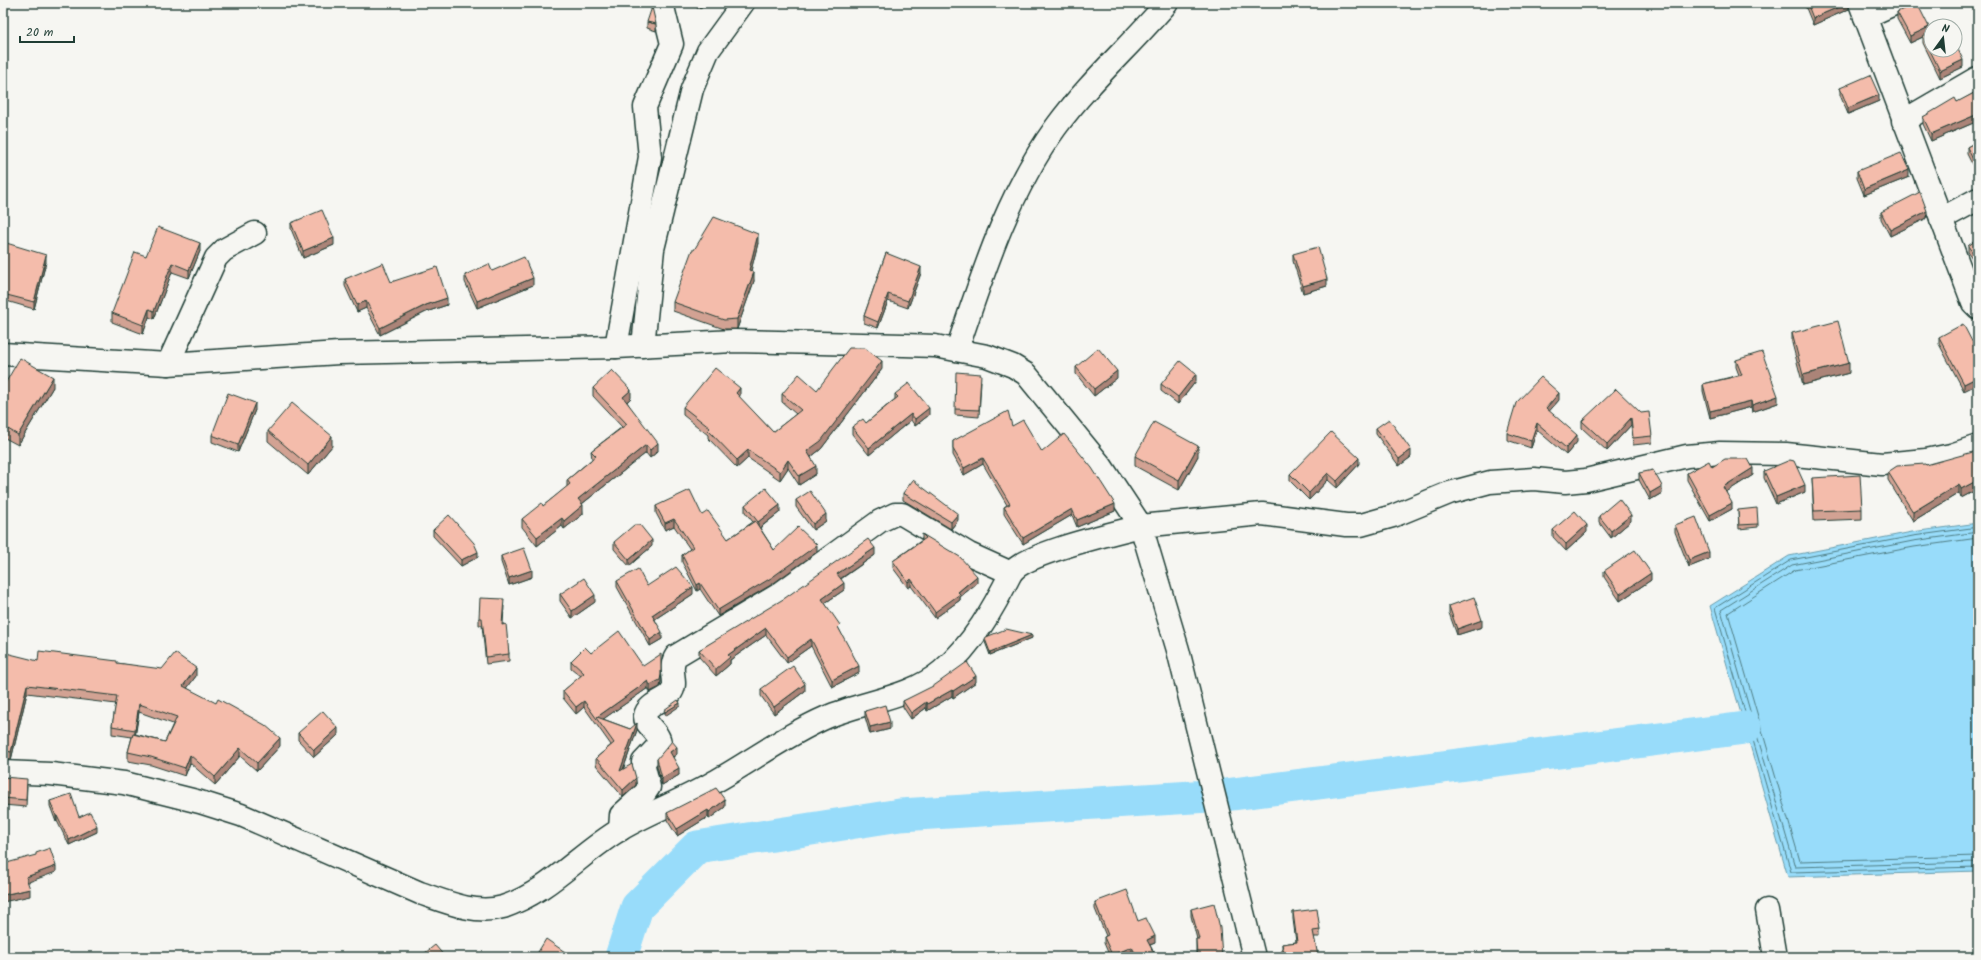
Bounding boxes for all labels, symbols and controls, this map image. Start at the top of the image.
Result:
scale bar [20,18,74,44]
north arrow [1923,18,1963,58]
text: N [1940,20,1951,39]
text: 20 m [26,23,54,42]

